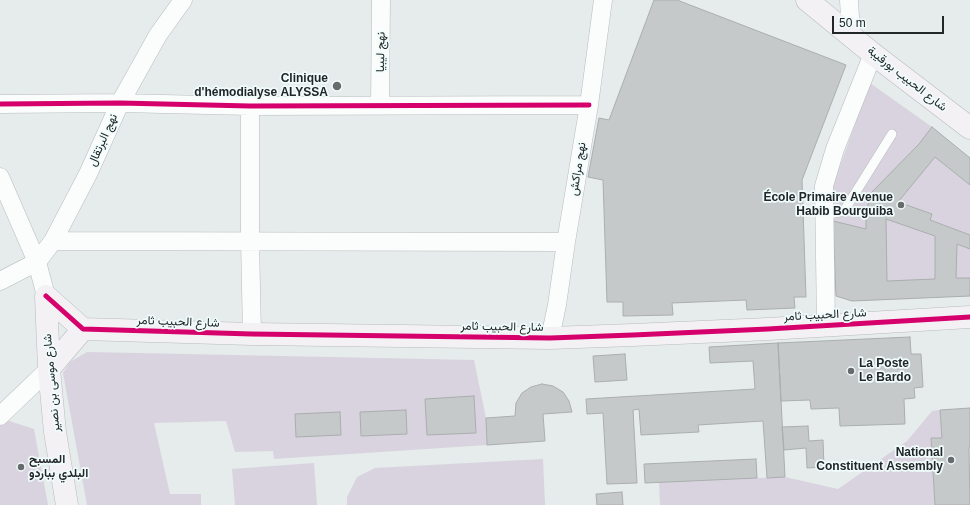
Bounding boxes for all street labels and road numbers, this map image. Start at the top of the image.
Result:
street label: نهج ليبيا [373,32,389,72]
street label: شارع الحبيب بورقيبة [864,43,950,115]
street label: نهج البرتقال [85,112,121,168]
street label: نهج مراكش [567,141,589,197]
street label: شارع الحبيب ثامر [783,306,867,324]
street label: شارع الحبيب ثامر [136,313,220,331]
street label: شارع الحبيب ثامر [460,319,544,335]
street label: شارع موسى بن نصير [41,333,63,433]

